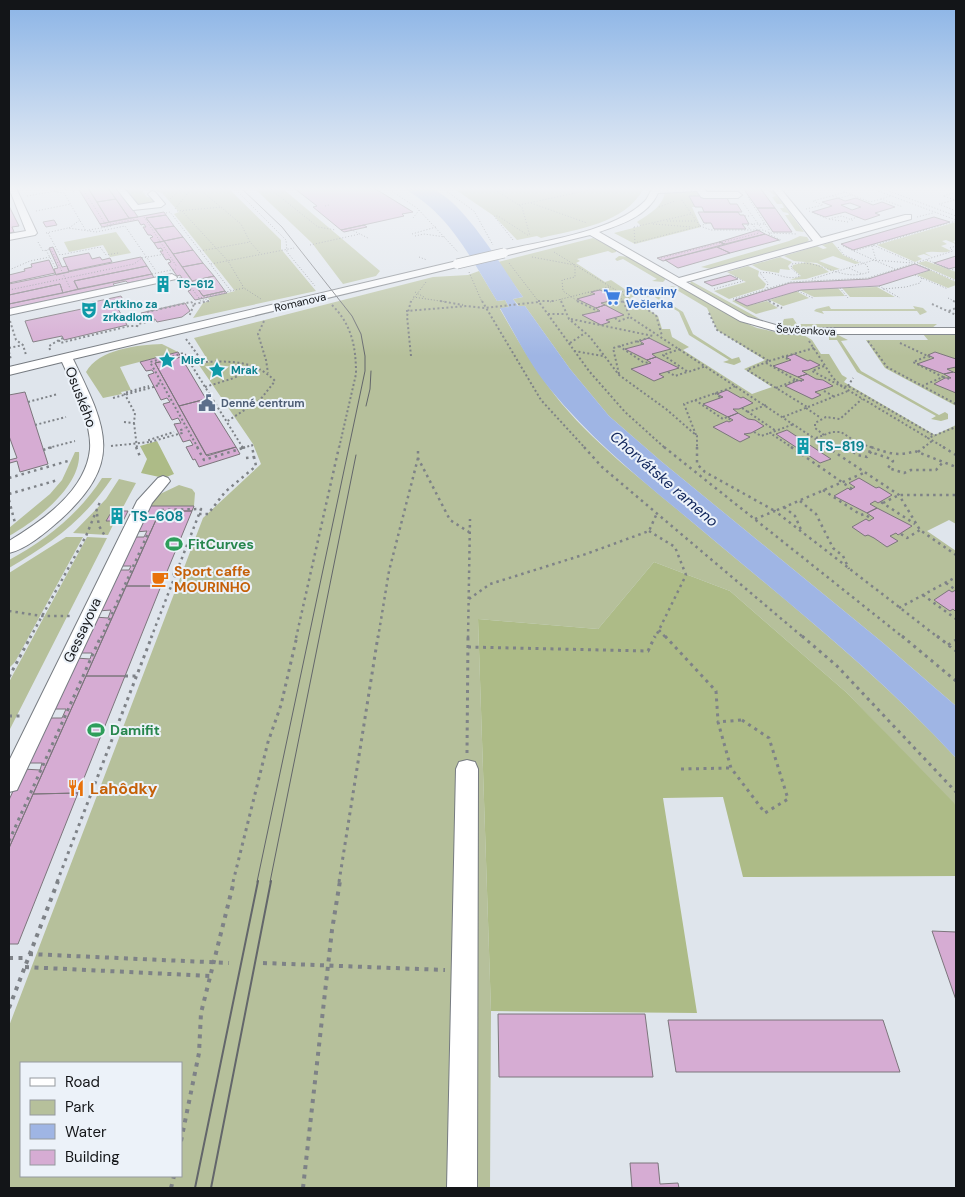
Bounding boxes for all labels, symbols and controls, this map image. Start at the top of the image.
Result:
building icon: TS-612 [153,274,173,294]
place label: TS-612 [177,277,214,291]
place label: Potraviny Večierka [626,284,677,311]
supermarket icon: Potraviny Večierka [602,287,622,307]
street label: Romanova [273,289,327,315]
place label: Artkino za zrkadlom [103,297,157,324]
theatre icon: Artkino za zrkadlom [79,300,99,320]
street label: Ševčenkova [776,321,836,339]
place icon: Mier [157,350,177,370]
place label: Mier [181,353,205,367]
place icon: Mrak [207,360,227,380]
place label: Mrak [231,363,259,377]
street label: Osuského [61,364,101,430]
public building icon: Denné centrum [197,393,217,413]
place label: Denné centrum [221,396,305,410]
water label: Chorvátske rameno [606,427,722,531]
building icon: TS-819 [793,436,813,456]
place label: TS-819 [817,437,864,455]
building icon: TS-608 [107,506,127,526]
place label: TS-608 [131,507,184,525]
sports icon: FitCurves [164,534,184,554]
place label: FitCurves [188,535,254,553]
place label: Sport caffe MOURINHO [174,562,251,596]
cafe icon: Sport caffe MOURINHO [150,569,170,589]
street label: Gessayova [59,595,105,665]
sports icon: Damifit [86,720,106,740]
place label: Damifit [110,721,160,739]
restaurant icon: Lahôdky [66,778,86,798]
place label: Lahôdky [90,778,158,799]
legend [20,1062,182,1177]
text: Road [65,1072,100,1092]
text: Park [65,1097,95,1117]
text: Water [65,1122,107,1142]
text: Building [65,1147,120,1167]

